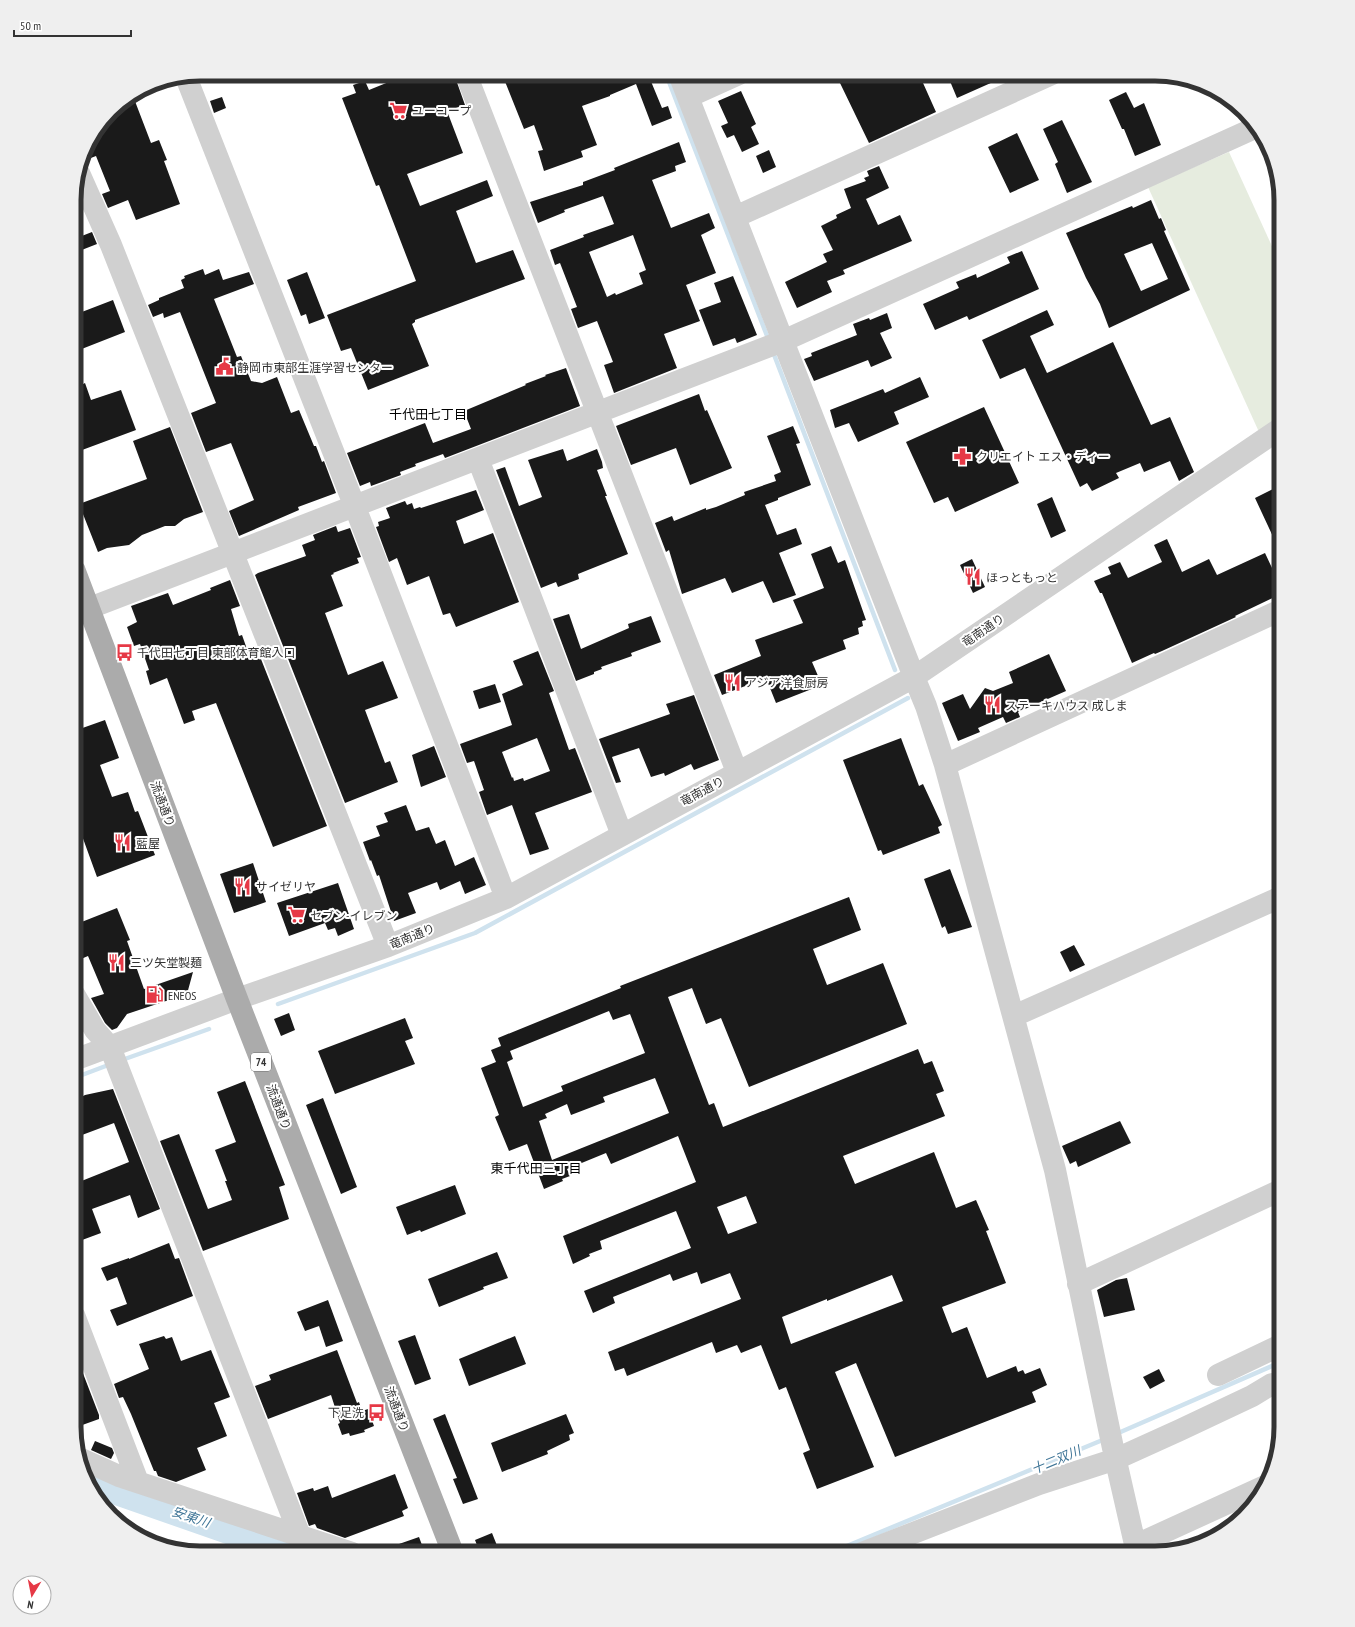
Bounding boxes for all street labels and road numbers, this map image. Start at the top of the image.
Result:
street label: 竜南通り [959,610,1007,650]
street label: 竜南通り [677,773,727,809]
street label: 流通通り [147,779,179,829]
street label: 竜南通り [387,920,437,952]
road number: 74 [251,1053,271,1071]
street label: 流通通り [263,1082,295,1132]
street label: 流通通り [381,1384,413,1434]

